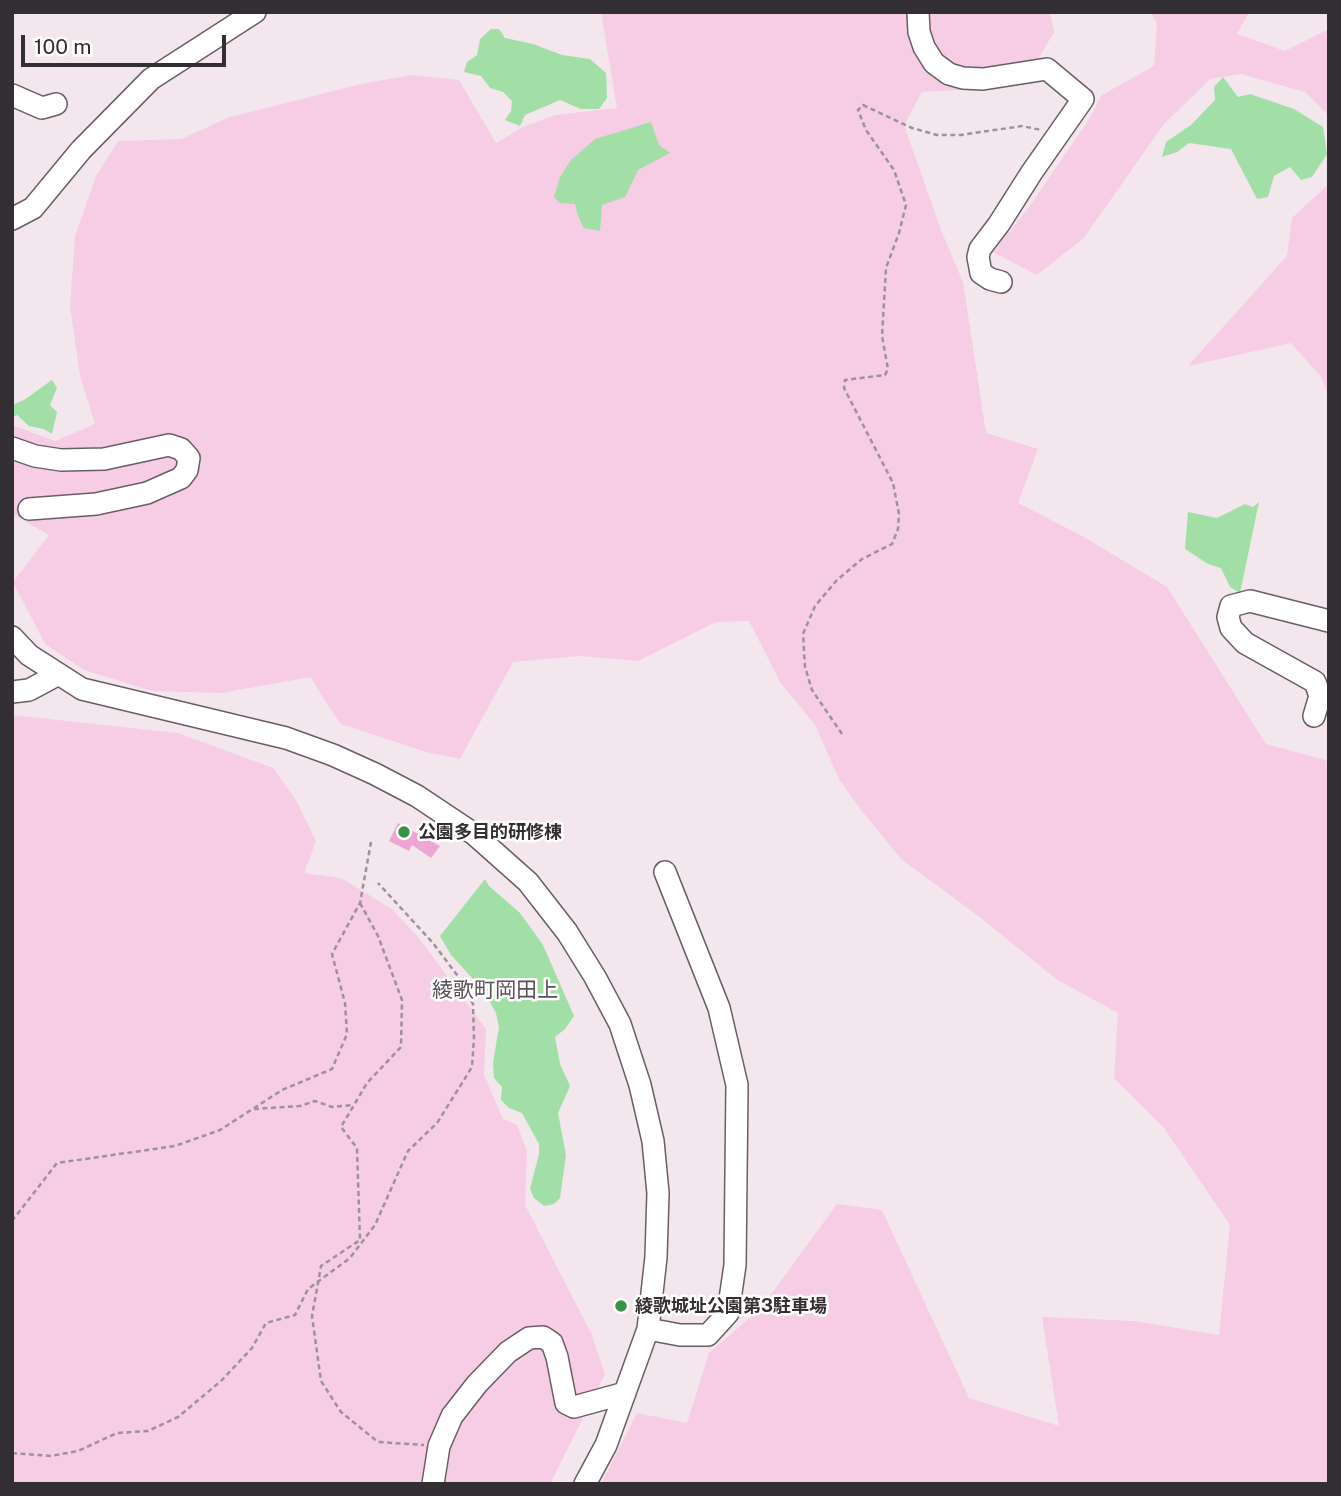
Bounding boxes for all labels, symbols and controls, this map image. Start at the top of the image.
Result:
scale bar [24,21,229,65]
text: 100 m [34,34,91,59]
place label: 公園多目的研修棟 [418,821,562,843]
marker: 公園多目的研修棟 [396,824,412,840]
district label: 綾歌町岡田上 [432,978,558,1004]
place label: 綾歌城址公園第3駐車場 [635,1295,827,1317]
marker: 綾歌城址公園第3駐車場 [613,1298,629,1314]

